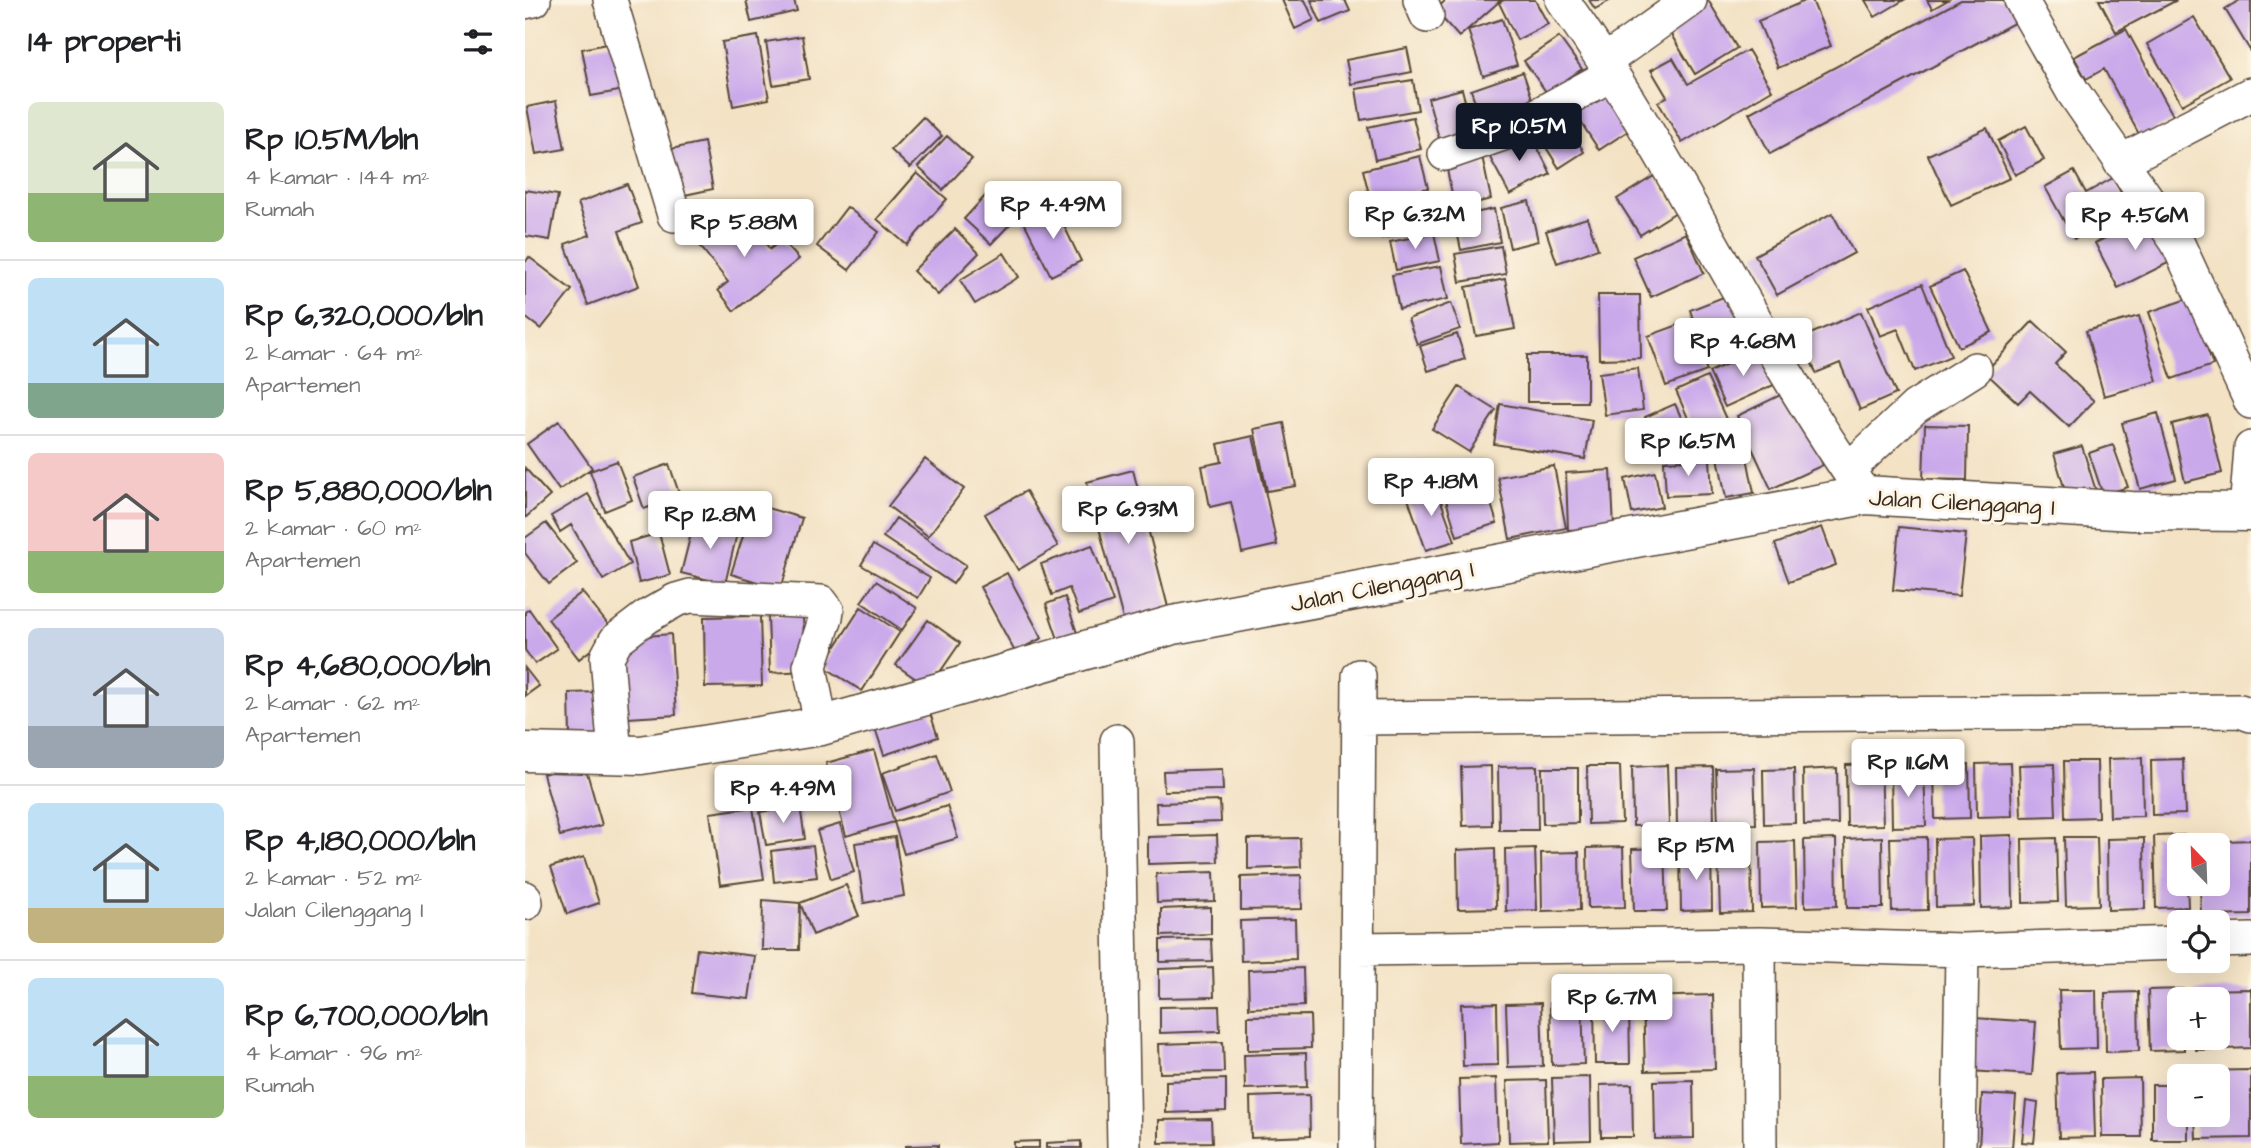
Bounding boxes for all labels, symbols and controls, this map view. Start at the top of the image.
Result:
text: 14 properti [28,21,181,63]
icon: filters [459,23,497,61]
pin: Rp 10.5M [1447,104,1591,163]
text: Rp 10.5M [1472,110,1566,142]
text: Rp 10.5M/bln [245,119,418,161]
icon: home [84,130,168,214]
text: 4 kamar · 144 m² [245,161,430,193]
pin: Rp 4.49M [981,182,1125,241]
text: Rp 4.49M [1000,188,1106,220]
pin: Rp 6.32M [1343,191,1487,251]
pin: Rp 4.56M [2063,192,2207,252]
text: Rumah [245,193,314,225]
text: Rp 6.32M [1365,198,1465,230]
text: Rp 4.56M [2081,199,2189,231]
pin: Rp 5.88M [672,200,816,259]
text: Rp 5.88M [691,206,797,238]
text: Rp 6,320,000/bln [245,295,483,337]
icon: home [84,306,168,390]
pin: Rp 4.68M [1671,318,1815,378]
text: Rp 4.68M [1690,325,1796,357]
text: 2 kamar · 64 m² [245,337,423,369]
text: Apartemen [245,369,361,401]
pin: Rp 16.5M [1616,419,1760,478]
text: Rp 16.5M [1641,425,1735,457]
pin: Rp 4.18M [1359,458,1503,518]
text: Rp 4.18M [1384,465,1478,497]
text: Rp 5,880,000/bln [245,470,492,512]
icon: home [84,481,168,565]
street label: Jalan Cilenggang I [1868,481,2056,526]
pin: Rp 6.93M [1056,486,1200,546]
pin: Rp 12.8M [638,491,782,551]
text: Rp 6.93M [1078,493,1178,525]
text: Rp 12.8M [664,498,756,530]
text: 2 kamar · 60 m² [245,512,422,544]
text: Apartemen [245,544,361,576]
street label: Jalan Cilenggang I [1287,553,1477,622]
text: Rp 4,680,000/bln [245,645,490,687]
icon: home [84,656,168,740]
text: 2 kamar · 62 m² [245,687,420,719]
text: Apartemen [245,719,361,751]
pin: Rp 11.6M [1836,740,1980,799]
text: Rp 11.6M [1868,746,1948,778]
pin: Rp 4.49M [711,766,855,825]
text: Rp 4.49M [730,772,836,804]
text: Rp 4,180,000/bln [245,820,475,862]
pin: Rp 15M [1639,822,1753,882]
text: Rp 15M [1658,829,1734,861]
icon: home [84,831,168,915]
north arrow [2167,833,2229,896]
map controls [2167,833,2230,1127]
text: 2 kamar · 52 m² [245,862,422,894]
text: Jalan Cilenggang I [245,894,424,926]
button: locate [2167,910,2230,973]
pin: Rp 6.7M [1547,974,1677,1034]
text: Rp 6.7M [1567,981,1657,1013]
button: + [2167,987,2230,1050]
text: Rp 6,700,000/bln [245,995,488,1037]
icon: home [84,1006,168,1090]
text: 4 kamar · 96 m² [245,1037,423,1069]
button: − [2167,1064,2230,1127]
text: Rumah [245,1069,314,1101]

